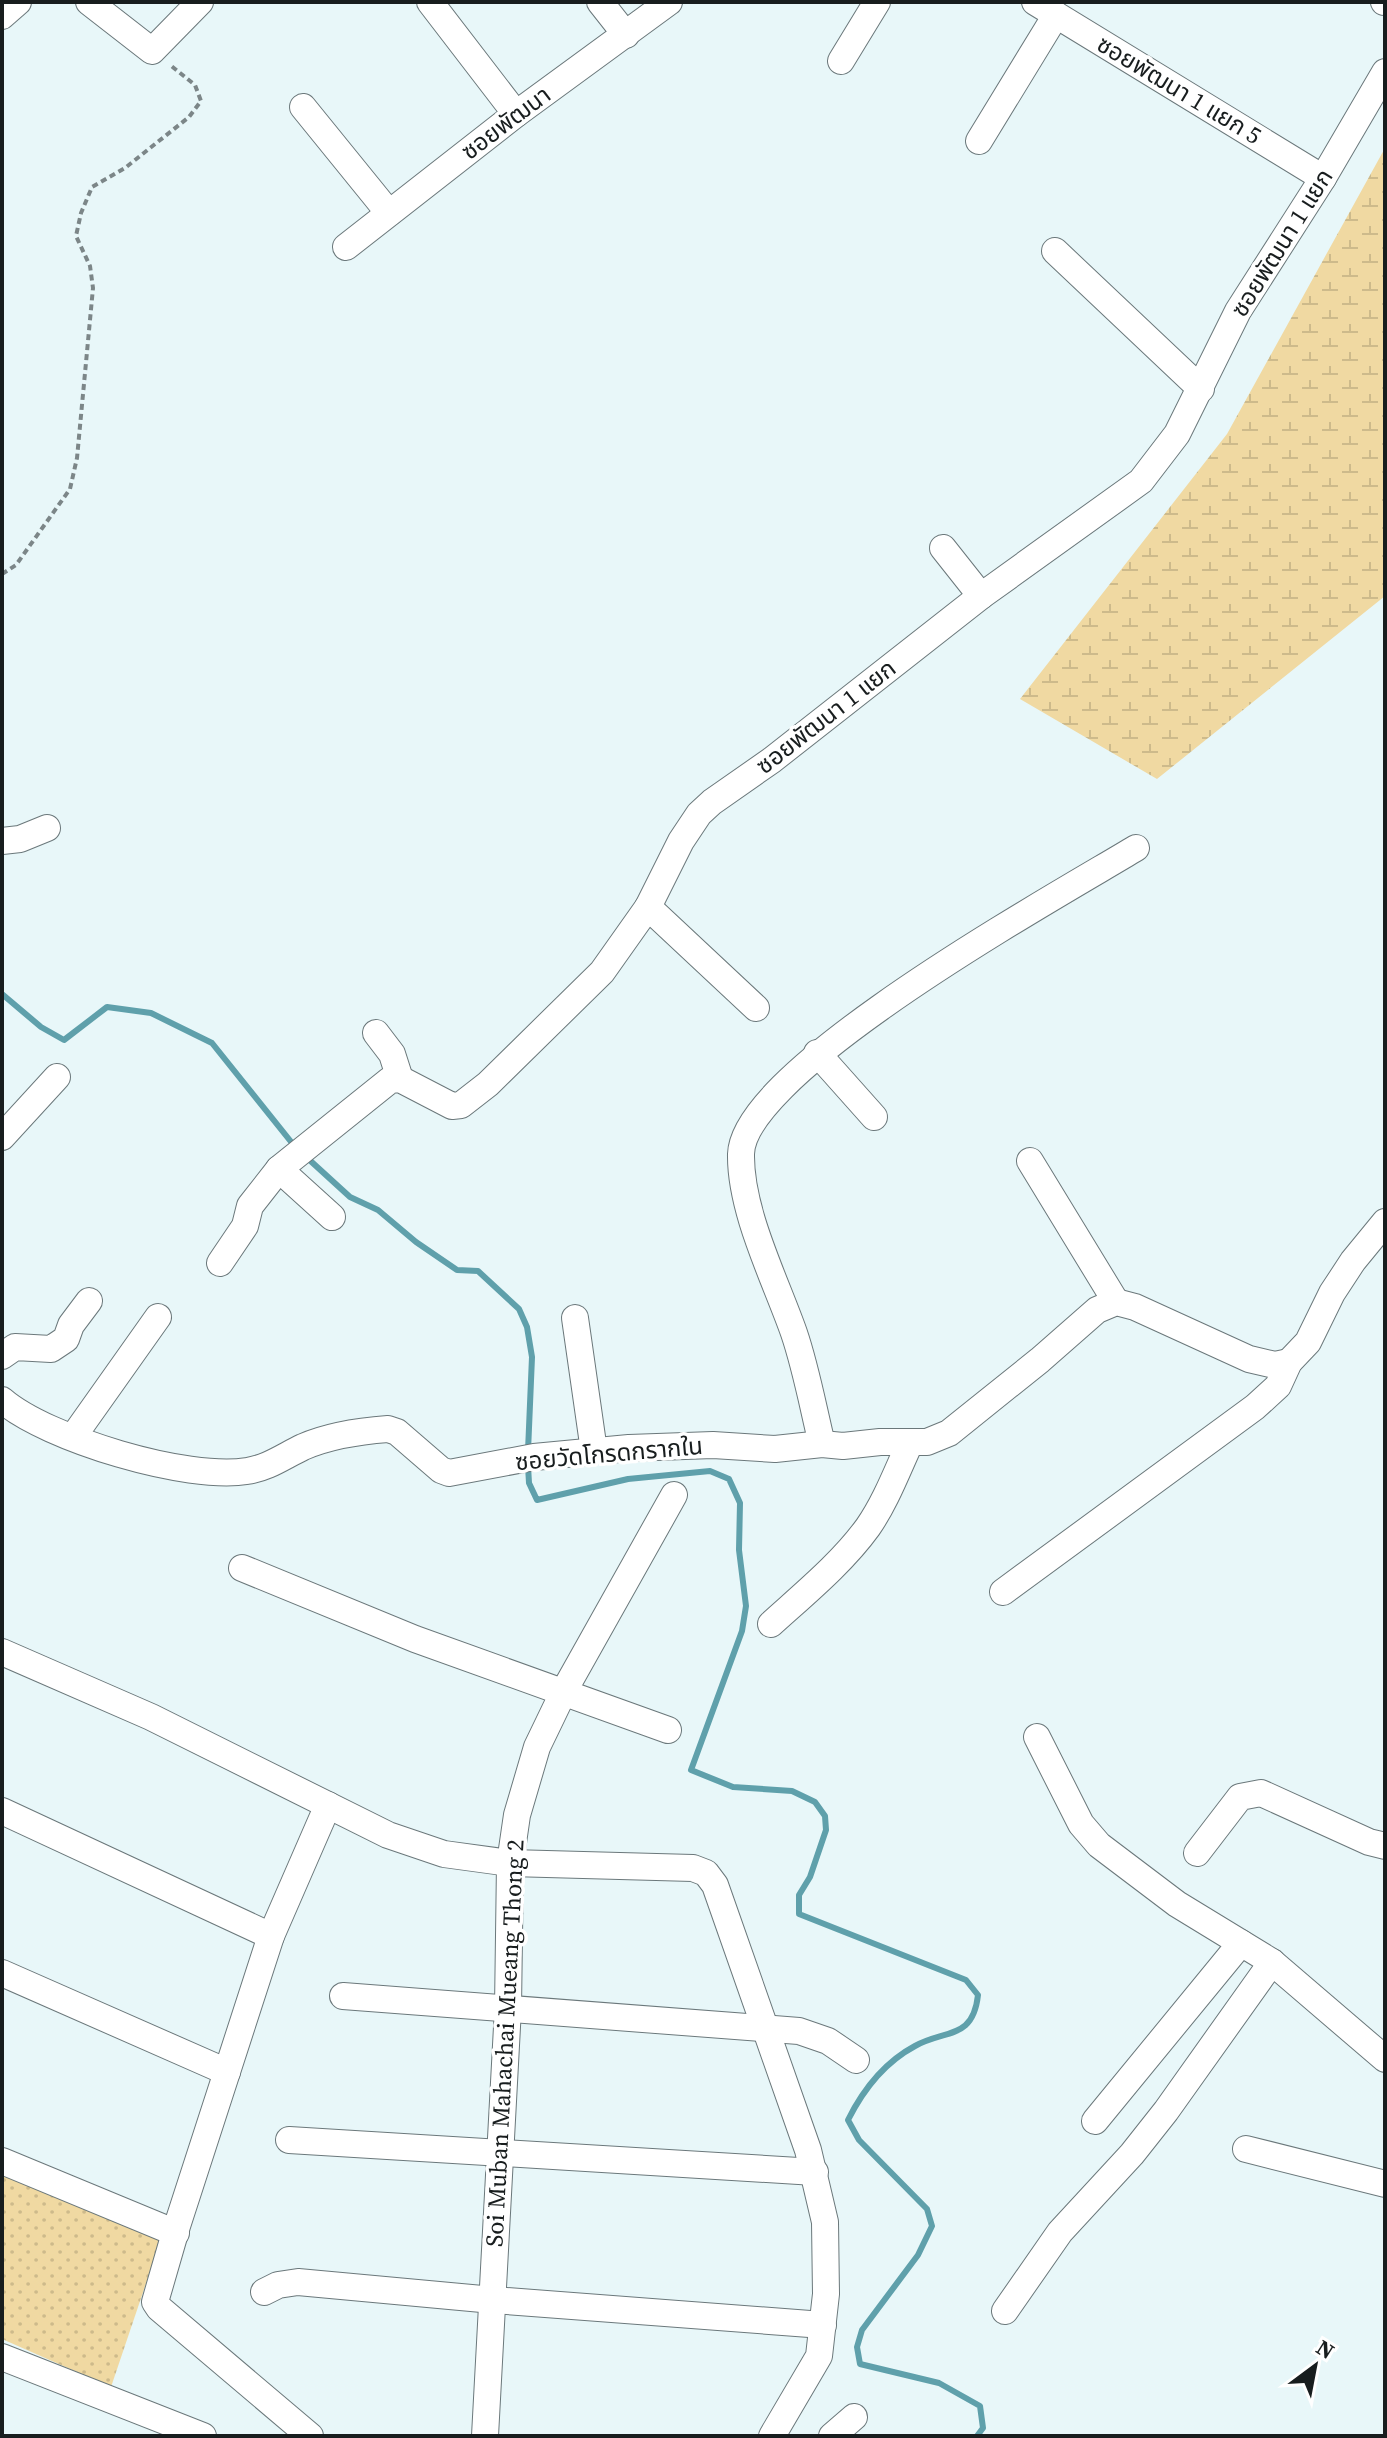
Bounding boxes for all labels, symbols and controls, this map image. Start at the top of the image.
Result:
street label: ซอยพัฒนา 1 แยก 5 [1091,27,1268,152]
street label: ซอยพัฒนา [454,78,557,167]
street label: ซอยพัฒนา 1 แยก [1223,162,1340,323]
street label: ซอยพัฒนา 1 แยก [749,652,902,782]
street label: ซอยวัดโกรดกรากใน [514,1429,704,1478]
street label: Soi Muban Mahachai Mueang Thong 2 [477,1838,532,2248]
north arrow [1275,2326,1355,2406]
text: N [1311,2332,1340,2366]

